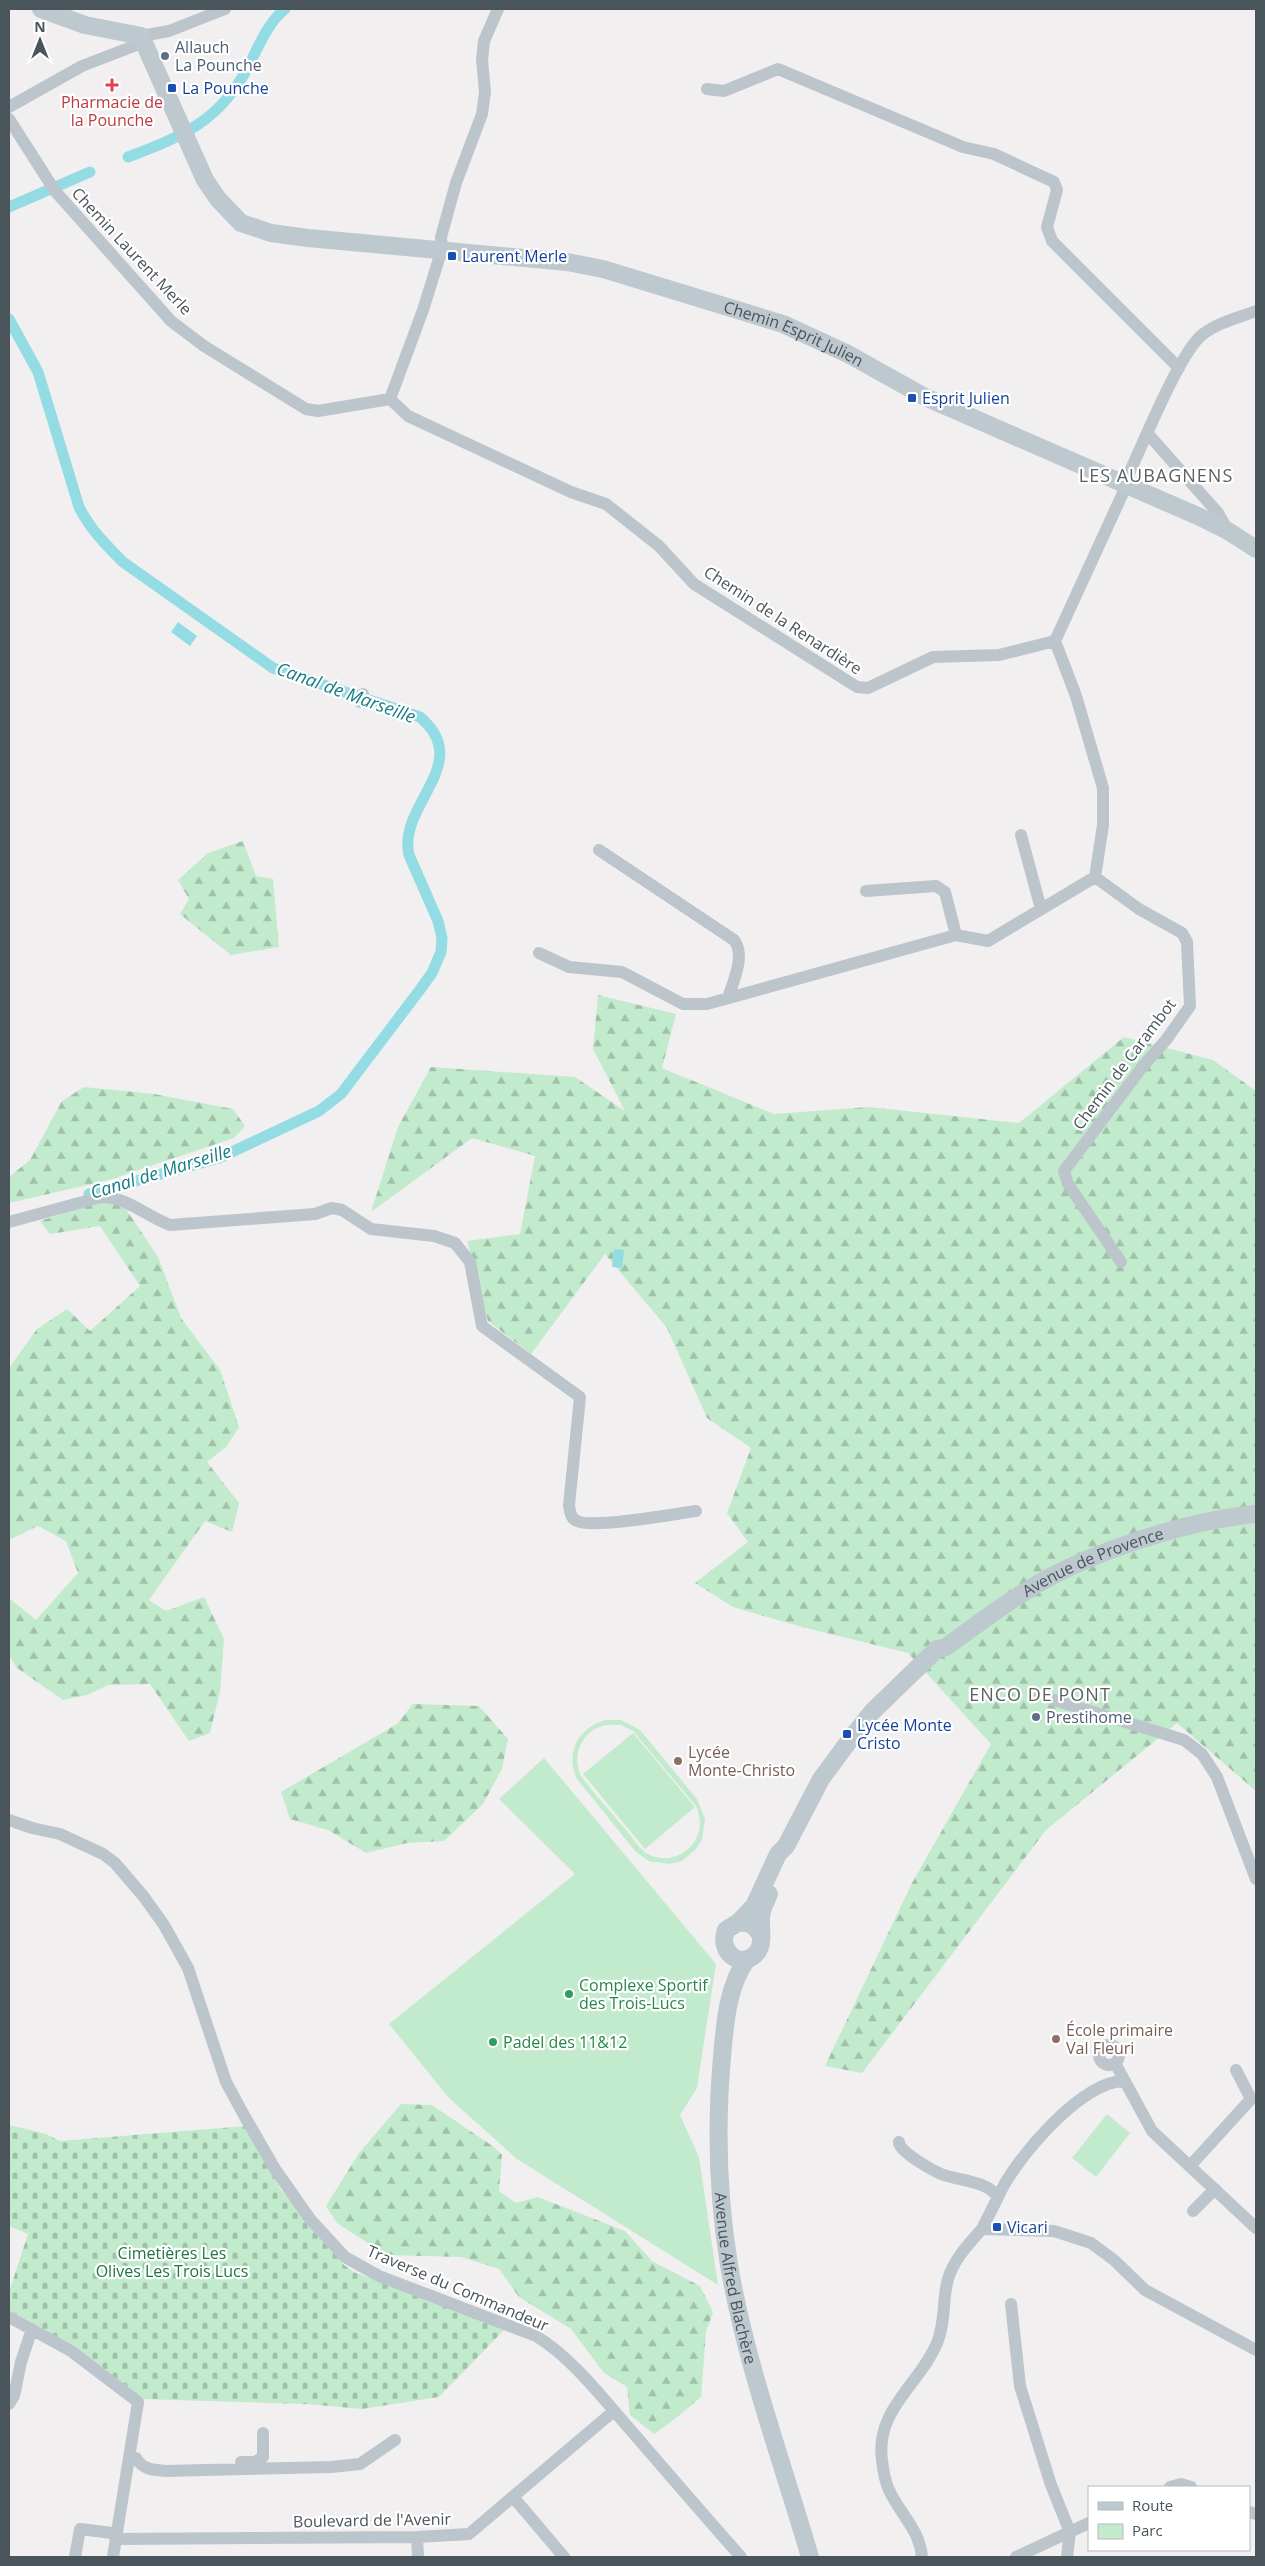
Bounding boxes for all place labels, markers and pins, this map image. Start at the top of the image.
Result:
place label: Allauch La Pounche [175,36,262,76]
marker: Allauch La Pounche [159,50,171,62]
place label: La Pounche [182,77,269,99]
marker: Pharmacie de la Pounche [106,79,118,91]
marker: La Pounche [166,82,178,94]
place label: Pharmacie de la Pounche [61,91,163,131]
place label: Laurent Merle [462,245,567,267]
marker: Laurent Merle [446,250,458,262]
place label: Esprit Julien [922,387,1010,409]
marker: Esprit Julien [906,392,918,404]
place label: Prestihome [1046,1706,1132,1728]
marker: Prestihome [1030,1711,1042,1723]
place label: Lycée Monte Cristo [857,1714,952,1754]
marker: Lycée Monte Cristo [841,1728,853,1740]
place label: Lycée Monte-Christo [688,1741,795,1781]
marker: Lycée Monte-Christo [672,1755,684,1767]
place label: Complexe Sportif des Trois-Lucs [579,1974,709,2014]
marker: Complexe Sportif des Trois-Lucs [563,1988,575,2000]
place label: École primaire Val Fleuri [1066,2019,1173,2059]
place label: Padel des 11&12 [503,2031,627,2053]
marker: École primaire Val Fleuri [1050,2033,1062,2045]
marker: Padel des 11&12 [487,2036,499,2048]
place label: Vicari [1007,2216,1048,2238]
marker: Vicari [991,2221,1003,2233]

